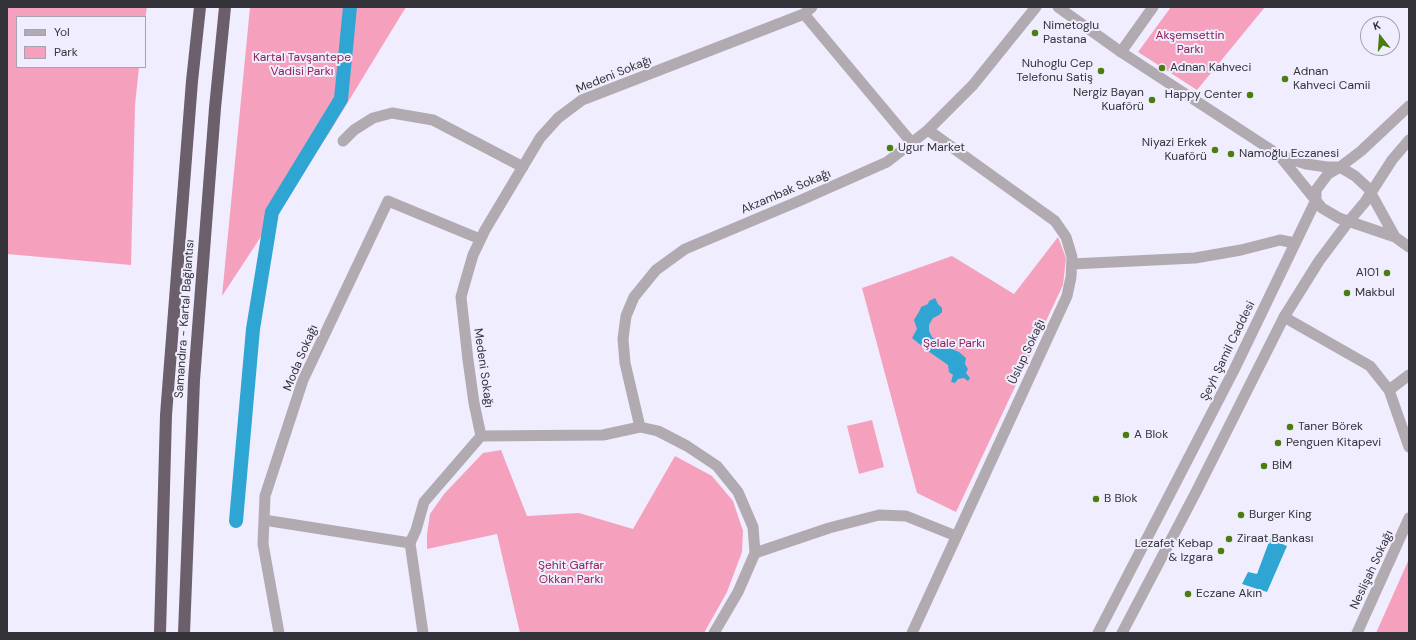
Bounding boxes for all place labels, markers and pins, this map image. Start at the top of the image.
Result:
place label: Nimetoglu Pastana [1043,19,1099,47]
marker: Nimetoglu Pastana [1030,28,1040,38]
place label: Nuhoglu Cep Telefonu Satiş [1016,57,1093,85]
place label: Adnan Kahveci [1170,61,1251,75]
marker: Adnan Kahveci [1157,63,1167,73]
place label: Adnan Kahveci Camii [1293,65,1370,93]
marker: Nuhoglu Cep Telefonu Satiş [1096,66,1106,76]
marker: Adnan Kahveci Camii [1280,74,1290,84]
place label: Nergiz Bayan Kuaförü [1073,86,1144,114]
place label: Happy Center [1165,88,1242,102]
marker: Happy Center [1245,90,1255,100]
marker: Nergiz Bayan Kuaförü [1147,95,1157,105]
place label: Niyazi Erkek Kuaförü [1142,136,1207,164]
place label: Ugur Market [898,141,965,155]
marker: Ugur Market [885,143,895,153]
marker: Niyazi Erkek Kuaförü [1210,145,1220,155]
place label: Namoğlu Eczanesi [1239,147,1339,161]
marker: Namoğlu Eczanesi [1226,149,1236,159]
place label: A101 [1356,266,1379,280]
marker: A101 [1382,268,1392,278]
place label: Makbul [1355,286,1395,300]
marker: Makbul [1342,288,1352,298]
place label: Taner Börek [1298,420,1363,434]
marker: Taner Börek [1285,422,1295,432]
place label: A Blok [1134,428,1168,442]
marker: A Blok [1121,430,1131,440]
place label: Penguen Kitapevi [1286,436,1381,450]
marker: Penguen Kitapevi [1273,438,1283,448]
place label: BİM [1272,459,1292,473]
marker: BİM [1259,461,1269,471]
place label: B Blok [1104,492,1138,506]
marker: B Blok [1091,494,1101,504]
place label: Burger King [1249,508,1312,522]
marker: Burger King [1236,510,1246,520]
place label: Ziraat Bankası [1237,532,1313,546]
marker: Ziraat Bankası [1224,534,1234,544]
place label: Lezafet Kebap & Izgara [1135,537,1213,565]
marker: Lezafet Kebap & Izgara [1216,546,1226,556]
place label: Eczane Akın [1196,587,1262,601]
marker: Eczane Akın [1183,589,1193,599]

